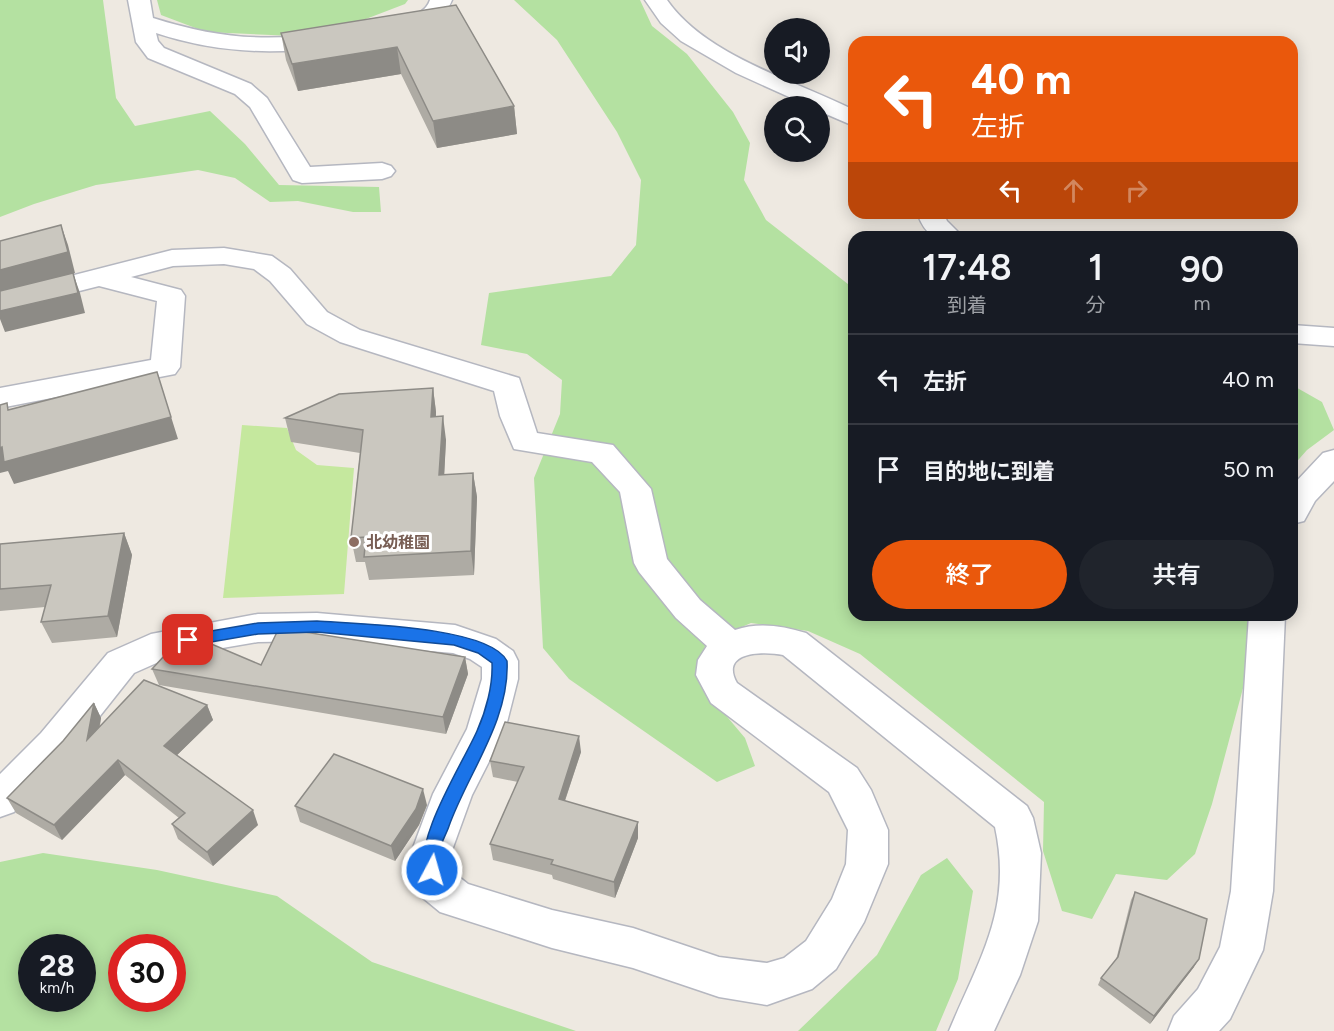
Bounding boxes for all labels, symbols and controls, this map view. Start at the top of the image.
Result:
map controls [764,18,830,162]
button: sound [764,18,830,84]
text: 40 m [971,54,1071,105]
icon: left [872,60,950,138]
button: search [764,96,830,162]
text: 左折 [971,110,1025,143]
icon: left [994,174,1027,207]
icon: ahead [1057,174,1090,207]
icon: right [1120,174,1153,207]
text: 17:48 [922,246,1012,289]
text: 1 [1088,246,1103,289]
text: 90 [1180,248,1224,291]
text: m [1193,291,1210,315]
text: 到着 [947,293,987,317]
text: 分 [1086,293,1106,317]
icon: left [872,363,905,396]
text: 40 m [1222,366,1274,393]
text: 左折 [923,368,967,395]
icon: arrive [872,453,905,486]
text: 50 m [1223,456,1274,483]
text: 目的地に到着 [923,458,1055,485]
place label: 北幼稚園 [366,533,430,552]
marker: 北幼稚園 [347,535,361,549]
button: 終了 [872,540,1067,609]
button: 共有 [1079,540,1274,609]
pin [162,614,213,665]
icon: arrive [171,623,204,656]
position arrow [400,838,464,902]
speed limit sign: 30 [108,934,186,1012]
text: 28 [39,947,75,984]
text: km/h [40,979,74,997]

